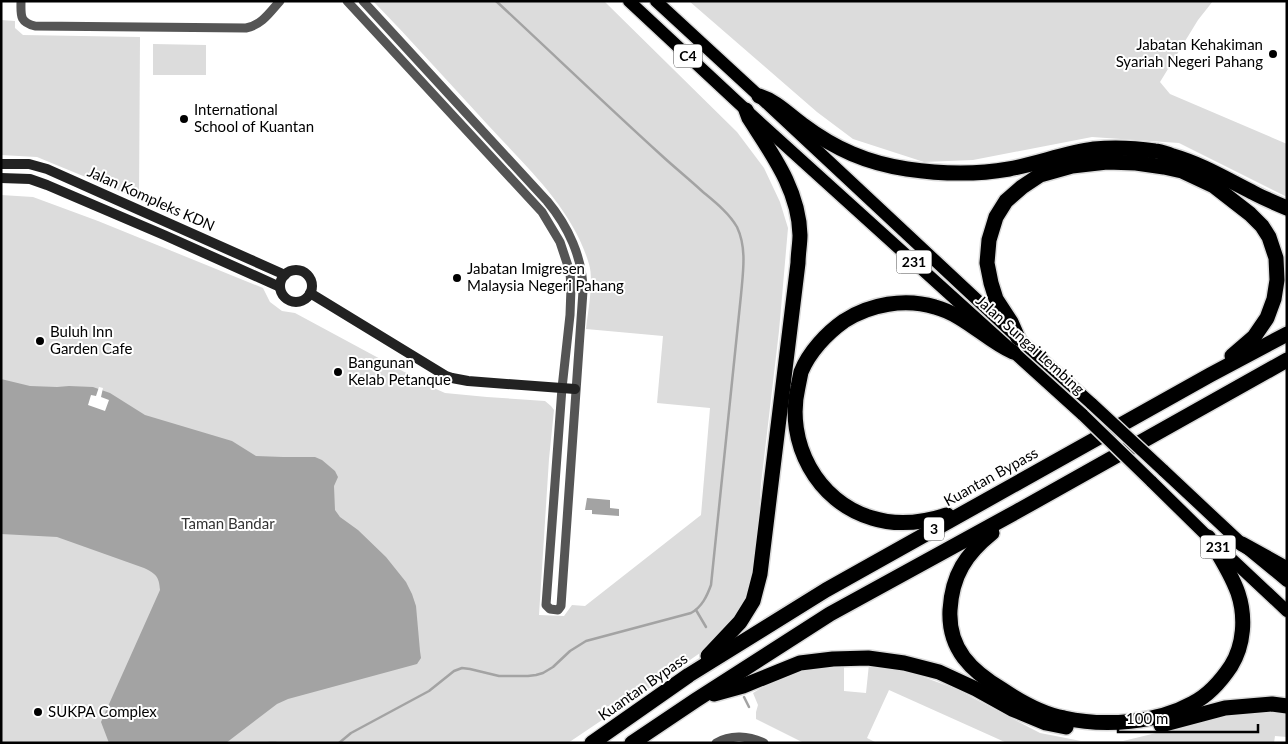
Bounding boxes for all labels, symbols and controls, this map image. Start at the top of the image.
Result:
place label: Jabatan Kehakiman Syariah Negeri Pahang [1116,35,1263,70]
road number: C4 [674,44,702,68]
marker: Jabatan Kehakiman Syariah Negeri Pahang [1267,48,1279,60]
place label: International School of Kuantan [194,100,314,135]
marker: International School of Kuantan [178,113,190,125]
street label: Jalan Kompleks KDN [85,162,218,234]
road number: 231 [896,250,932,274]
place label: Jabatan Imigresen Malaysia Negeri Pahang [467,259,624,294]
marker: Jabatan Imigresen Malaysia Negeri Pahang [451,272,463,284]
street label: Jalan Sungai Lembing [973,291,1089,398]
place label: Buluh Inn Garden Cafe [50,322,132,357]
marker: Buluh Inn Garden Cafe [34,335,46,347]
place label: Bangunan Kelab Petanque [348,353,451,388]
marker: Bangunan Kelab Petanque [332,366,344,378]
street label: Kuantan Bypass [940,443,1041,509]
park label: Taman Bandar [181,514,275,532]
road number: 3 [924,518,944,540]
road number: 231 [1200,536,1236,558]
street label: Kuantan Bypass [594,649,691,724]
place label: SUKPA Complex [48,702,157,720]
scale bar [1118,702,1258,734]
marker: SUKPA Complex [32,706,44,718]
text: 100 m [1126,709,1168,727]

